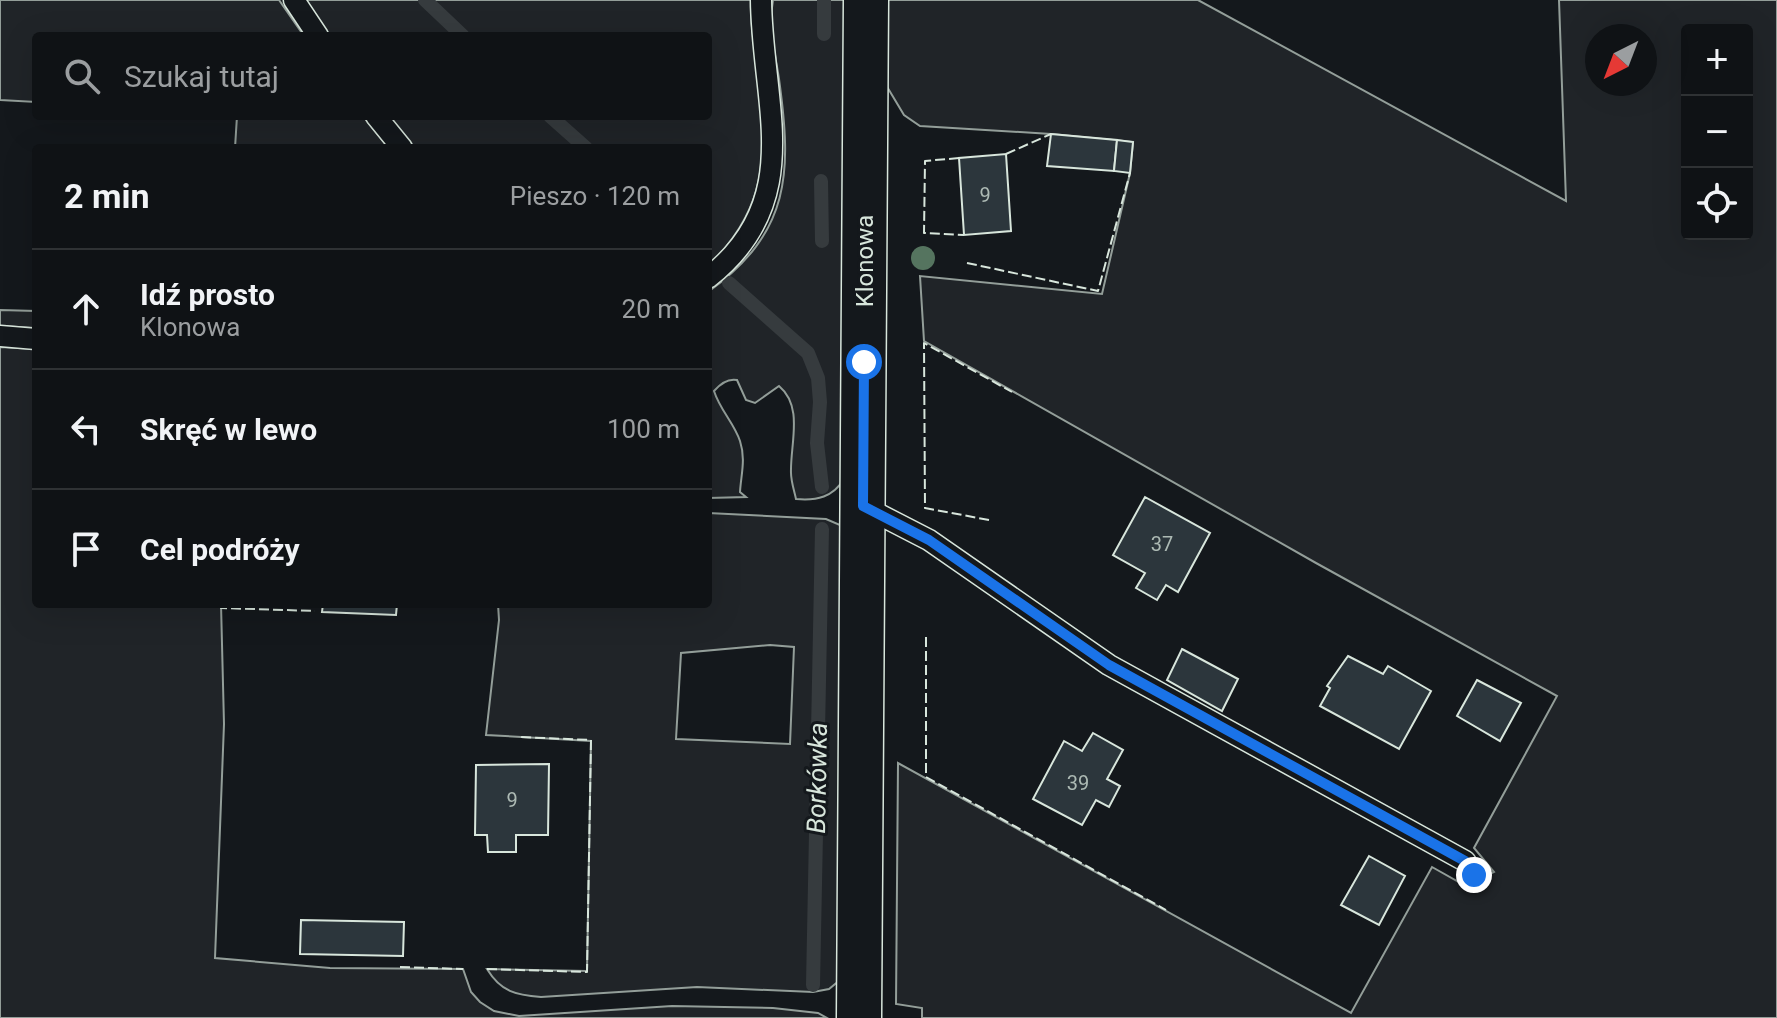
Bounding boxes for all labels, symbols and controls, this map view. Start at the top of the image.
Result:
north arrow [1585,24,1657,96]
map controls [1681,24,1753,240]
button: + [1681,24,1753,96]
search box [32,32,712,120]
icon: search [60,54,104,98]
text: Szukaj tutaj [124,59,279,94]
button: − [1681,96,1753,168]
button: locate [1681,168,1753,240]
text: 2 min [64,176,149,216]
text: Pieszo · 120 m [510,181,680,211]
house number: 9 [979,183,991,207]
street label: Klonowa [851,215,879,307]
text: Idź prosto [140,277,275,312]
icon: ahead [64,287,108,331]
text: 20 m [622,294,680,324]
text: Klonowa [140,312,240,342]
route start [846,344,882,380]
icon: left [64,407,108,451]
text: Skręć w lewo [140,412,317,447]
text: 100 m [607,414,680,444]
icon: arrive [64,527,108,571]
text: Cel podróży [140,532,300,567]
house number: 37 [1151,532,1173,556]
water label: Borkówka [801,722,833,834]
house number: 39 [1067,771,1089,795]
house number: 9 [506,788,518,812]
route end [1456,857,1492,893]

